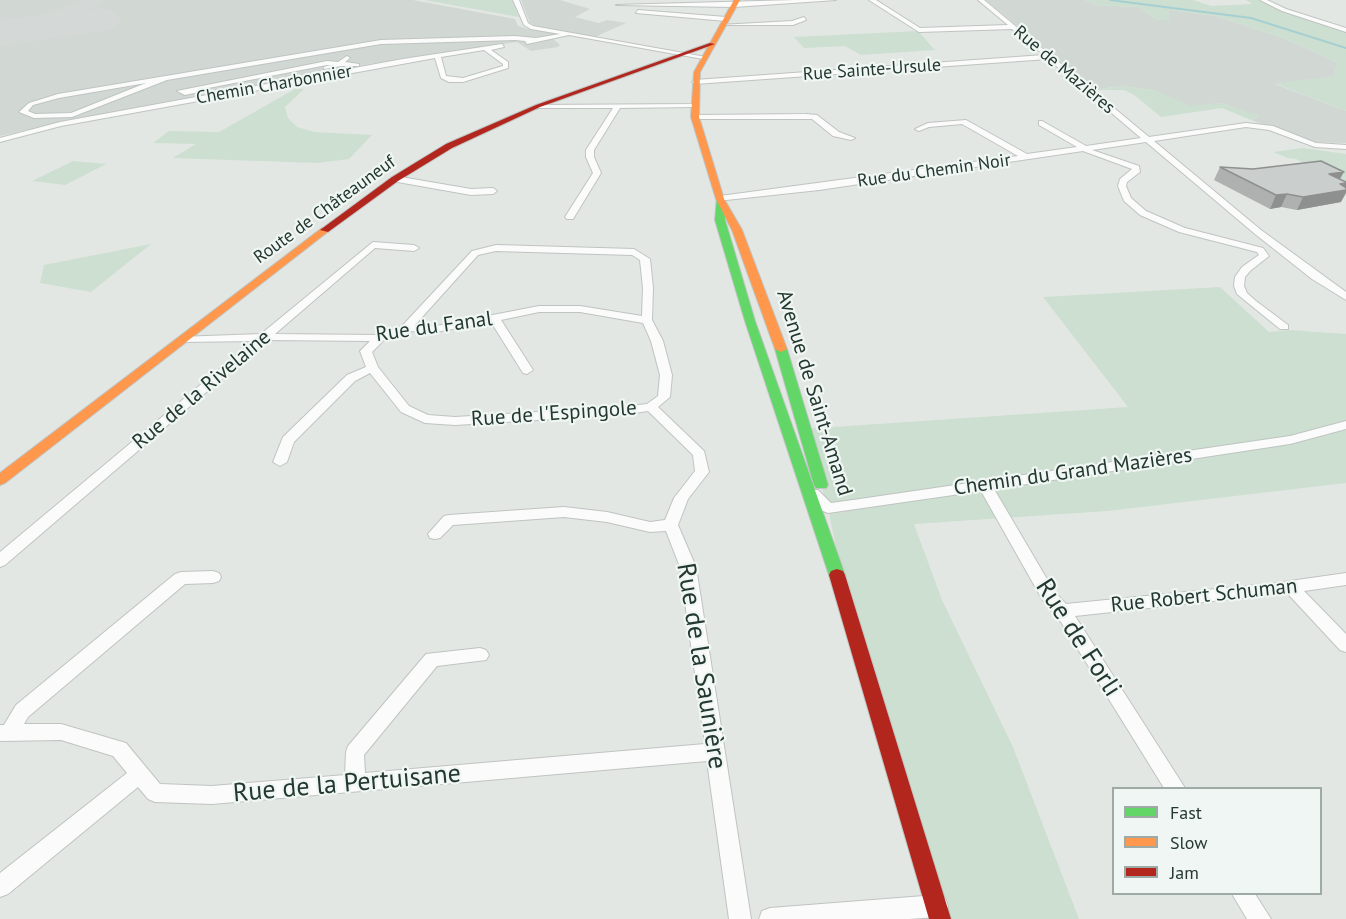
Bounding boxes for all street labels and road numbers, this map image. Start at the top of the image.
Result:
street label: Rue de Mazières [1009,21,1119,119]
street label: Rue Sainte-Ursule [802,54,942,86]
street label: Chemin Charbonnier [194,61,354,109]
street label: Rue du Chemin Noir [856,150,1012,192]
street label: Route de Châteauneuf [250,151,400,269]
street label: Avenue de Saint-Amand [771,287,857,499]
street label: Rue du Fanal [374,306,494,348]
street label: Rue de la Rivelaine [128,325,276,455]
street label: Rue de l'Espingole [470,396,638,432]
street label: Chemin du Grand Mazières [952,443,1194,501]
street label: Rue de la Saunière [669,561,733,771]
street label: Rue de Forli [1028,573,1128,703]
street label: Rue Robert Schuman [1109,574,1299,618]
street label: Rue de la Pertuisane [232,759,462,809]

